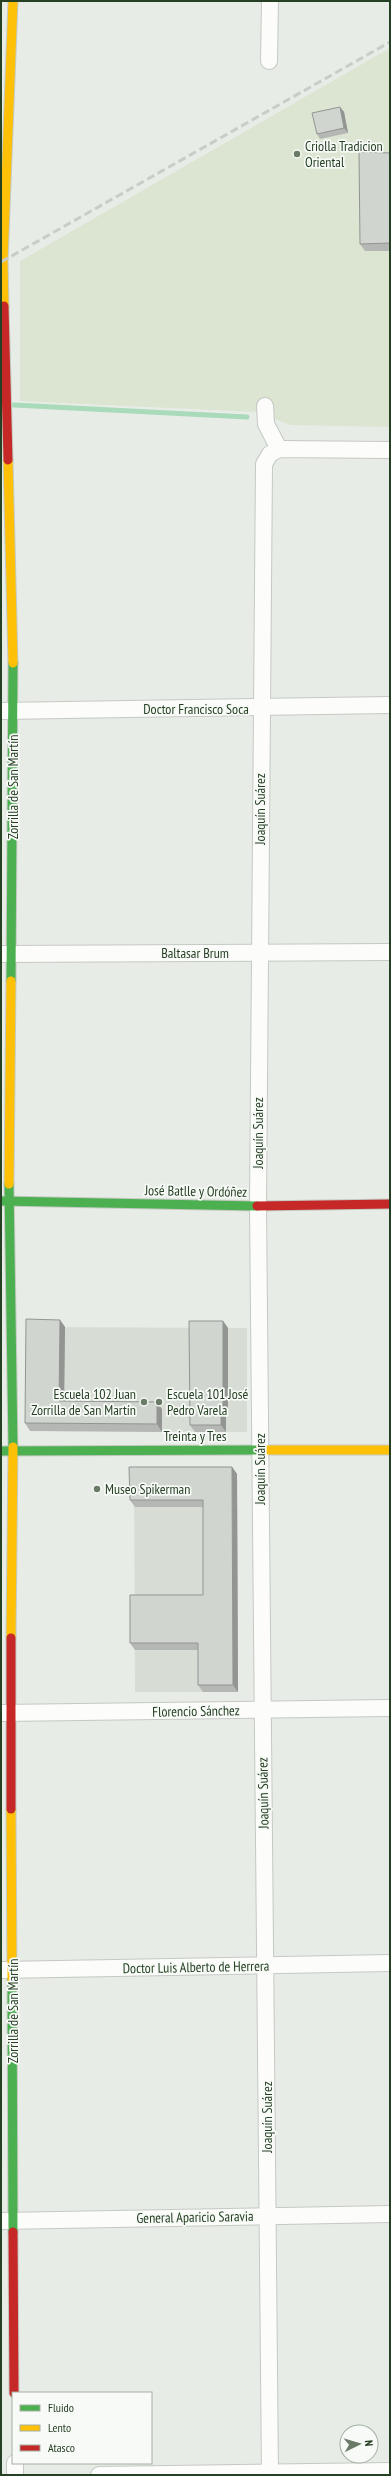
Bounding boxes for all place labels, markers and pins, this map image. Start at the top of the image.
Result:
place label: Criolla Tradicion Oriental [305,137,383,171]
marker: Criolla Tradicion Oriental [292,149,302,159]
place label: Escuela 102 Juan Zorrilla de San Martín [31,1385,136,1419]
place label: Escuela 101 José Pedro Varela [167,1385,248,1419]
marker: Escuela 102 Juan Zorrilla de San Martín [139,1397,149,1407]
marker: Escuela 101 José Pedro Varela [154,1397,164,1407]
place label: Museo Spikerman [105,1480,190,1498]
marker: Museo Spikerman [92,1484,102,1494]

